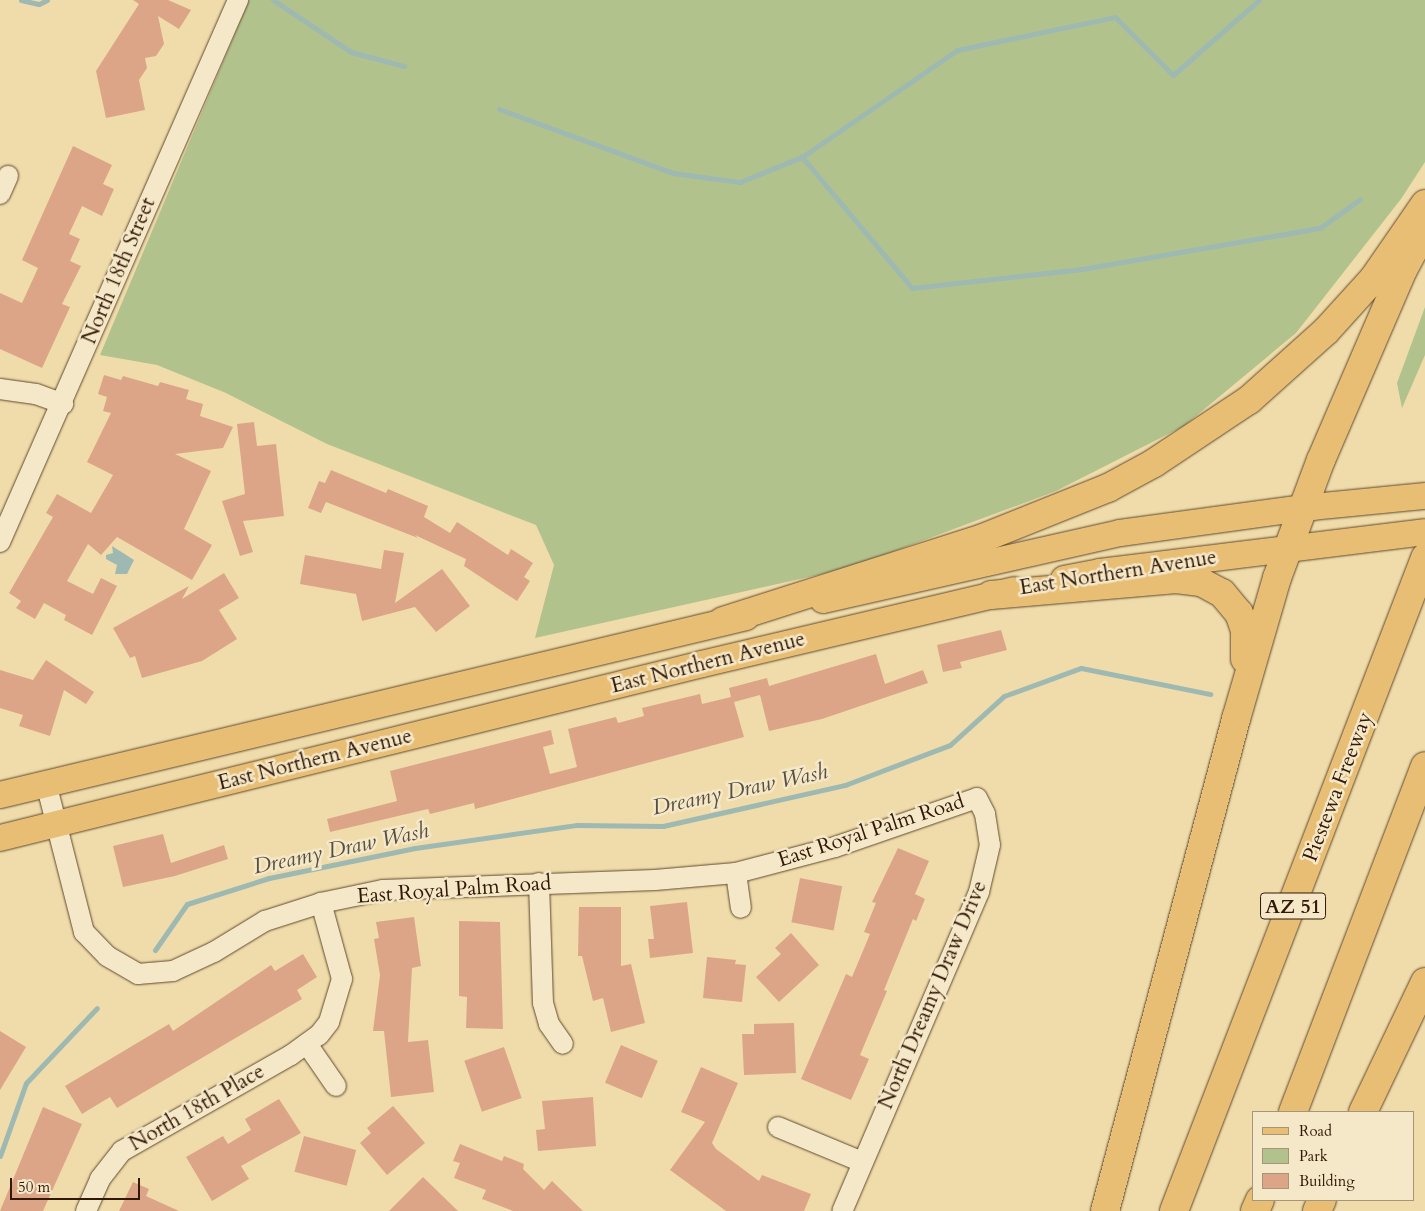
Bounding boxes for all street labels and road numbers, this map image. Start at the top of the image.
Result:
street label: North 18th Street [77,194,161,348]
street label: East Northern Avenue [1018,545,1218,601]
street label: East Northern Avenue [608,627,808,699]
street label: Piestewa Freeway [1298,709,1378,865]
street label: East Northern Avenue [215,724,415,796]
street label: East Royal Palm Road [774,789,968,873]
street label: East Royal Palm Road [356,871,552,909]
street label: North Dreamy Draw Drive [873,877,993,1113]
road number: AZ 51 [1259,888,1327,924]
street label: North 18th Place [125,1059,269,1157]

